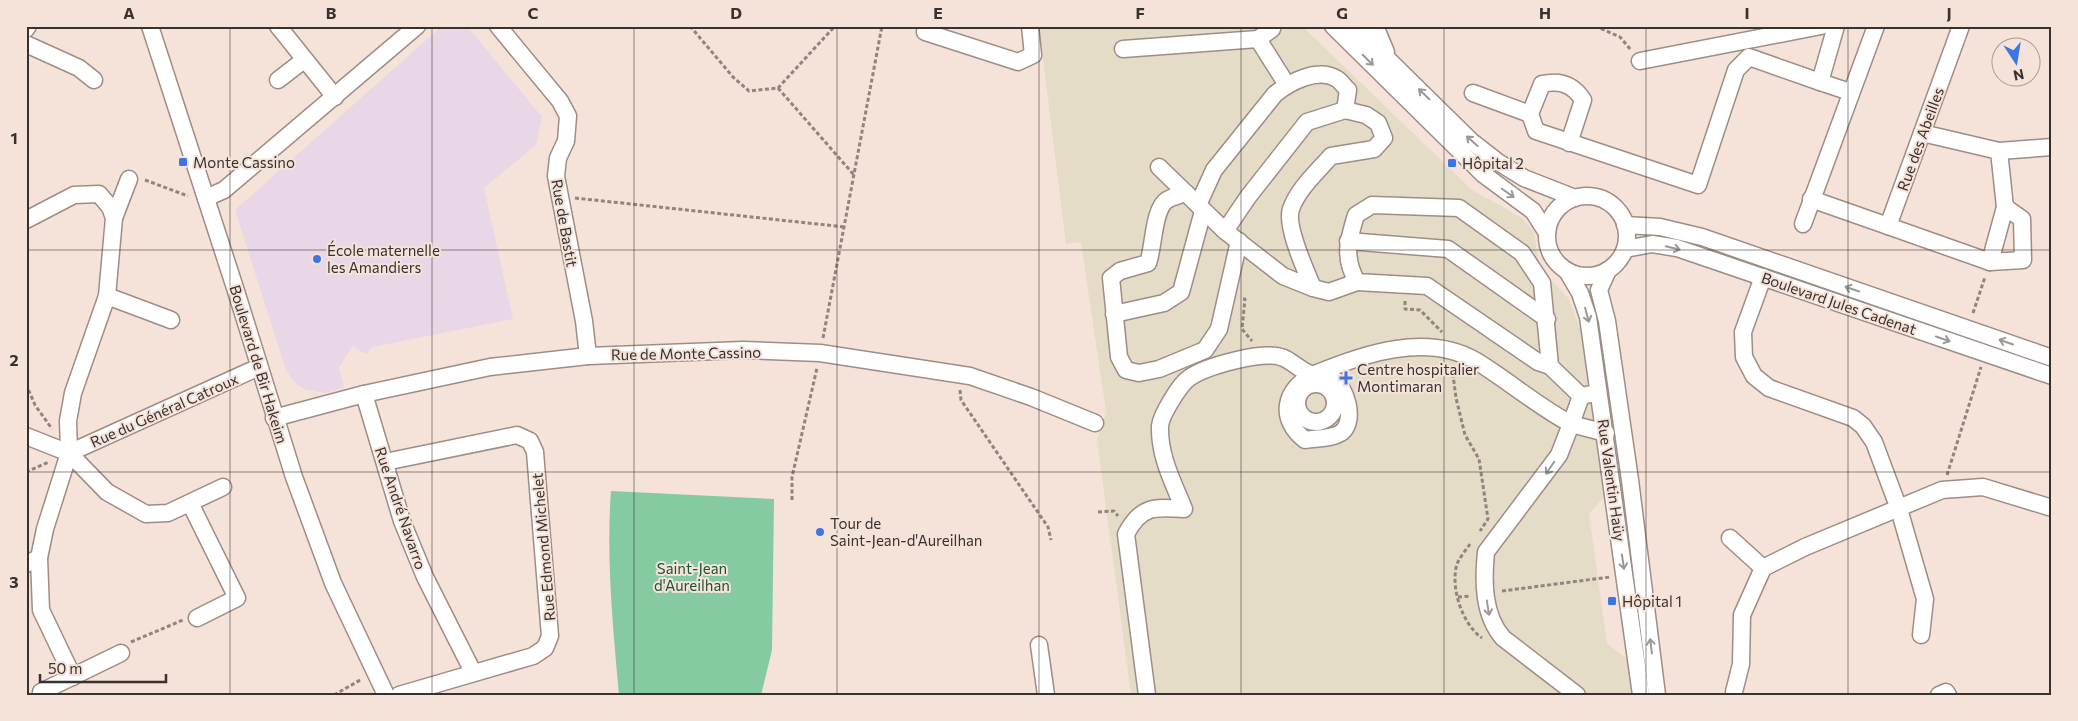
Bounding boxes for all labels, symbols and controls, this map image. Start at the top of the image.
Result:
text: A [123,3,135,22]
text: B [326,3,337,22]
text: C [528,3,539,22]
text: D [730,3,742,22]
text: E [933,3,943,22]
text: F [1135,3,1145,22]
text: G [1336,3,1348,22]
text: H [1539,3,1551,22]
text: I [1744,3,1750,22]
text: J [1946,3,1952,22]
north arrow [1990,38,2040,88]
one-way arrow [1362,54,1374,67]
text: N [2012,66,2026,85]
street label: Rue des Abeilles [1893,85,1947,193]
one-way arrow [1418,88,1430,100]
text: 1 [10,128,18,147]
one-way arrow [1466,135,1479,147]
place label: Monte Cassino [193,153,295,171]
place label: Hôpital 2 [1462,154,1524,172]
marker: Monte Cassino [177,156,189,168]
marker: Hôpital 2 [1446,157,1458,169]
street label: Rue de Bastit [548,178,582,268]
one-way arrow [1501,187,1514,198]
place label: École maternelle les Amandiers [327,240,440,276]
one-way arrow [1664,244,1680,253]
marker: École maternelle les Amandiers [311,253,323,265]
street label: Boulevard Jules Cadenat [1759,268,1919,338]
street label: Boulevard de Bir Hakeim [226,283,292,445]
one-way arrow [1845,284,1860,293]
one-way arrow [1583,306,1592,322]
one-way arrow [1935,334,1951,344]
one-way arrow [1998,337,2014,346]
street label: Rue de Monte Cassino [611,343,761,363]
text: 2 [9,350,19,369]
place label: Centre hospitalier Montimaran [1357,360,1479,395]
street label: Rue du Général Catroux [87,369,241,451]
marker: Centre hospitalier Montimaran [1339,371,1353,385]
street label: Rue Valentin Haüy [1594,418,1630,543]
street label: Rue André Navarro [372,444,430,572]
one-way arrow [1545,460,1555,474]
street label: Rue Edmond Michelet [528,472,558,622]
place label: Tour de Saint-Jean-d'Aureilhan [830,514,982,549]
marker: Tour de Saint-Jean-d'Aureilhan [814,526,826,538]
one-way arrow [1618,553,1628,569]
park label: Saint-Jean d'Aureilhan [654,559,730,594]
text: 3 [9,572,19,591]
place label: Hôpital 1 [1622,592,1682,610]
marker: Hôpital 1 [1606,595,1618,607]
one-way arrow [1484,600,1494,616]
one-way arrow [1646,639,1656,655]
scale bar [40,651,166,683]
text: 50 m [48,659,82,677]

